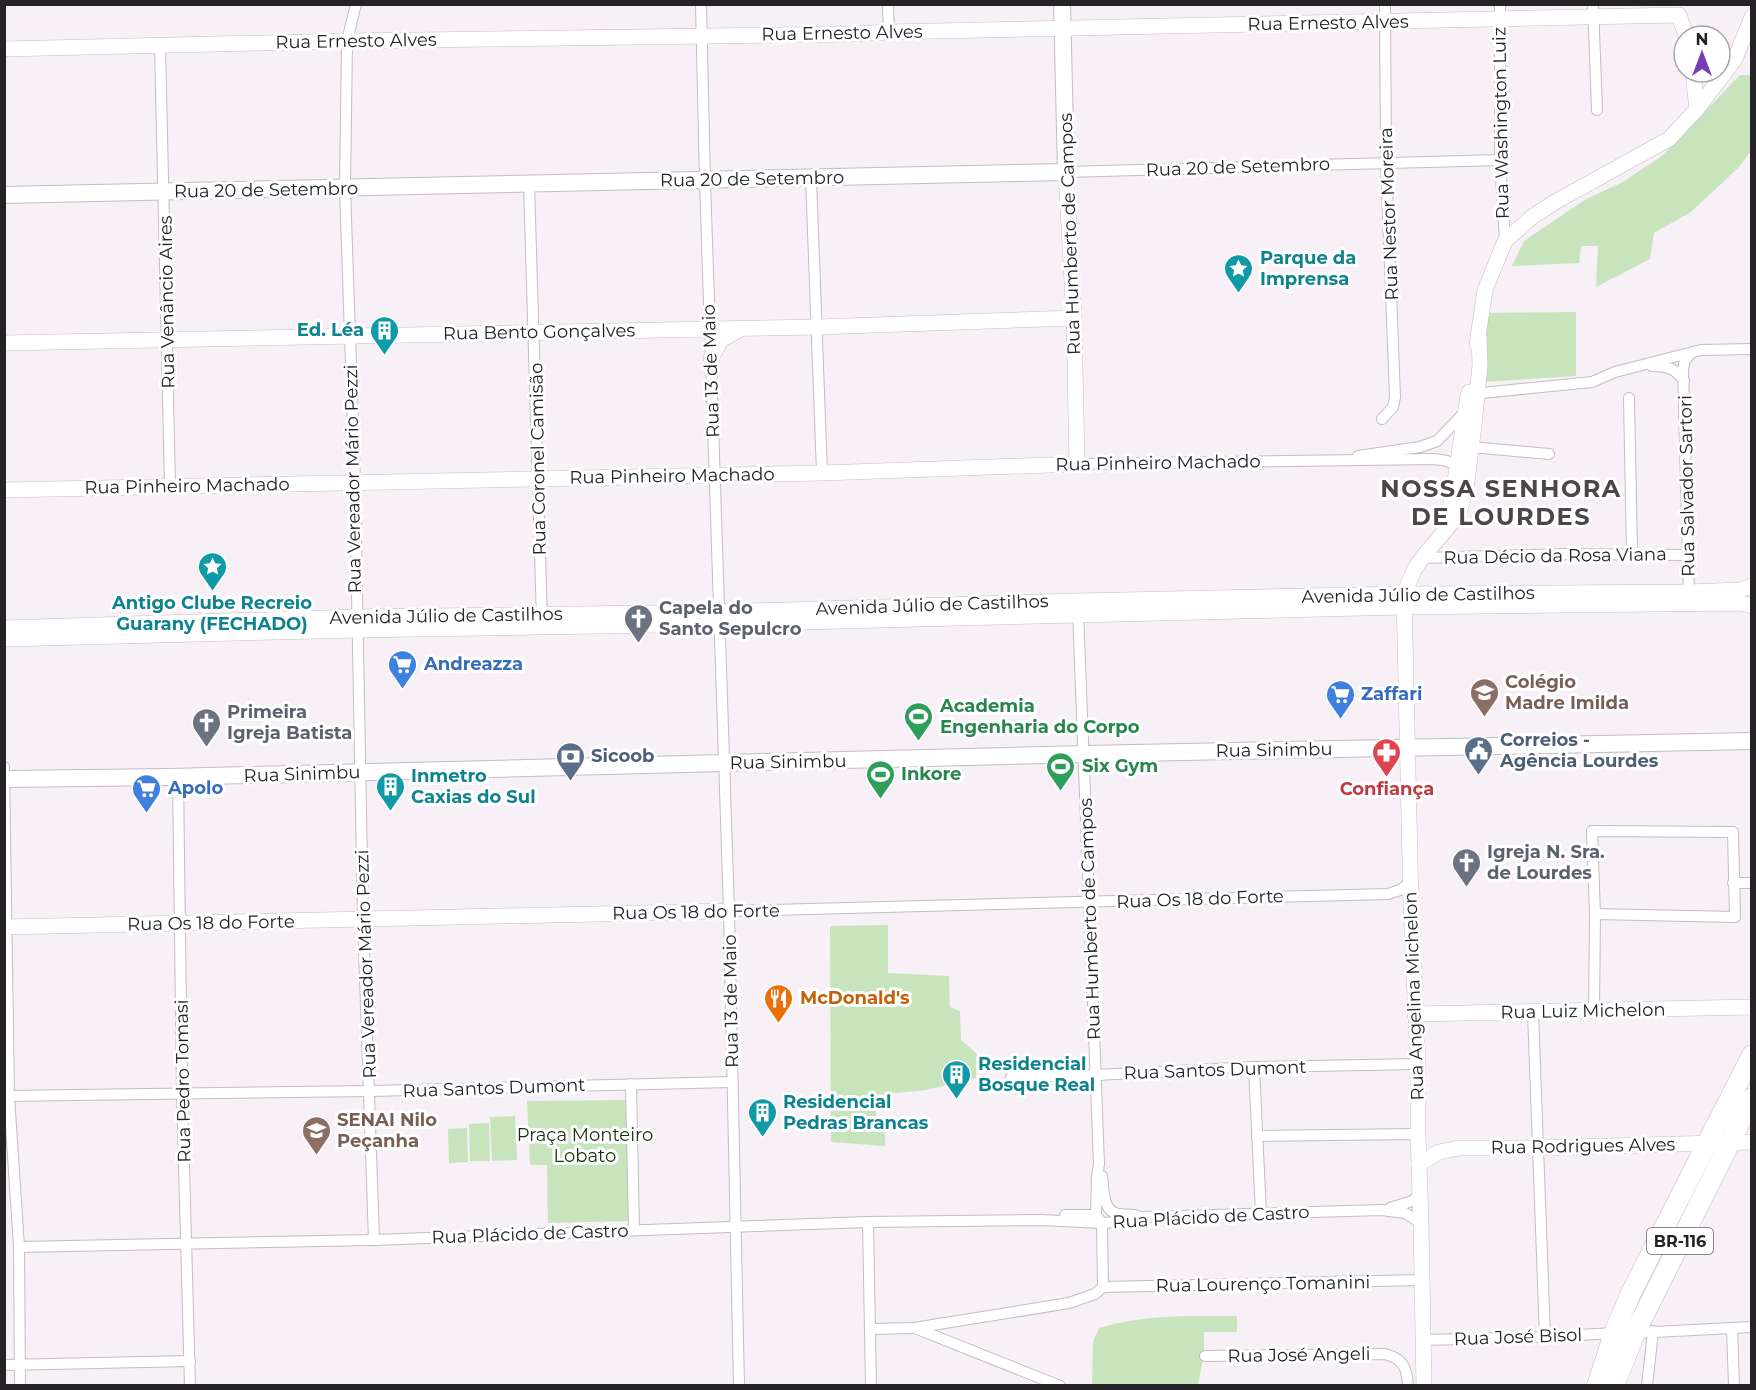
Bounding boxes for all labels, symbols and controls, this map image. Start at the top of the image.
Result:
street label: Rua Ernesto Alves [1247,11,1409,35]
street label: Rua Ernesto Alves [761,21,923,45]
north arrow [1672,24,1732,84]
street label: Rua Washington Luiz [1488,27,1514,219]
street label: Rua Ernesto Alves [275,29,437,53]
text: N [1696,30,1708,49]
street label: Rua Humberto de Campos [1055,112,1085,355]
street label: Rua Nestor Moreira [1375,127,1403,301]
street label: Rua 20 de Setembro [1145,153,1331,181]
street label: Rua 20 de Setembro [660,166,844,192]
street label: Rua 20 de Setembro [174,177,358,203]
street label: Rua Venâncio Aires [154,215,180,389]
place label: Parque da Imprensa [1260,247,1356,290]
place icon: Parque da Imprensa [1223,252,1255,294]
street label: Rua 13 de Maio [698,304,724,438]
building icon: Ed. Léa [369,314,401,356]
place label: Ed. Léa [297,319,364,341]
street label: Rua Bento Gonçalves [443,319,635,345]
street label: Rua Coronel Camisão [525,362,551,556]
street label: Rua Vereador Mário Pezzi [340,364,366,594]
street label: Rua Salvador Sartori [1674,395,1700,577]
street label: Rua Pinheiro Machado [1055,450,1261,476]
street label: Rua Pinheiro Machado [569,463,775,489]
street label: Rua Pinheiro Machado [84,473,290,499]
district label: NOSSA SENHORA DE LOURDES [1380,474,1622,531]
street label: Rua Décio da Rosa Viana [1443,543,1667,569]
place icon: Antigo Clube Recreio Guarany (FECHADO) [196,550,228,592]
street label: Avenida Júlio de Castilhos [1301,582,1535,608]
street label: Avenida Júlio de Castilhos [815,590,1049,620]
place label: Antigo Clube Recreio Guarany (FECHADO) [111,592,312,635]
place label: Capela do Santo Sepulcro [659,597,802,640]
church icon: Capela do Santo Sepulcro [622,602,654,644]
street label: Avenida Júlio de Castilhos [329,603,563,629]
supermarket icon: Andreazza [387,648,419,690]
place label: Andreazza [423,653,523,675]
place label: Colégio Madre Imilda [1505,671,1629,714]
school or university icon: Colégio Madre Imilda [1468,676,1500,718]
supermarket icon: Zaffari [1324,678,1356,720]
place label: Zaffari [1361,683,1422,705]
place label: Academia Engenharia do Corpo [939,695,1140,738]
sports icon: Academia Engenharia do Corpo [903,700,935,742]
place label: Primeira Igreja Batista [227,701,352,744]
church icon: Primeira Igreja Batista [190,706,222,748]
place label: Correios - Agência Lourdes [1499,729,1659,772]
public building icon: Correios - Agência Lourdes [1463,734,1495,776]
pharmacy icon: Confiança [1371,736,1403,778]
street label: Rua Sinimbu [1215,738,1333,762]
bank icon: Sicoob [554,740,586,782]
place label: Sicoob [591,745,654,767]
street label: Rua Sinimbu [729,750,847,774]
sports icon: Six Gym [1045,750,1077,792]
place label: Six Gym [1082,755,1158,777]
sports icon: Inkore [864,758,896,800]
street label: Rua Sinimbu [243,761,361,787]
place label: Inkore [901,763,961,785]
place label: Inmetro Caxias do Sul [411,765,536,808]
building icon: Inmetro Caxias do Sul [374,770,406,812]
supermarket icon: Apolo [131,772,163,814]
place label: Apolo [167,777,223,799]
place label: Confiança [1340,778,1434,800]
street label: Rua Humberto de Campos [1075,797,1105,1040]
place label: Igreja N. Sra. de Lourdes [1487,841,1605,884]
church icon: Igreja N. Sra. de Lourdes [1450,846,1482,888]
street label: Rua Vereador Mário Pezzi [351,849,381,1079]
street label: Rua Os 18 do Forte [1116,885,1284,913]
street label: Rua Angelina Michelon [1399,891,1429,1101]
street label: Rua Os 18 do Forte [612,900,780,924]
street label: Rua Os 18 do Forte [127,911,295,935]
street label: Rua 13 de Maio [719,934,743,1068]
restaurant icon: McDonald's [763,982,795,1024]
place label: McDonald's [800,987,910,1009]
street label: Rua Pedro Tomasi [171,999,195,1163]
street label: Rua Luiz Michelon [1500,999,1666,1023]
place label: Residencial Bosque Real [978,1053,1095,1096]
street label: Rua Santos Dumont [1123,1056,1307,1084]
building icon: Residencial Bosque Real [941,1058,973,1100]
street label: Rua Santos Dumont [402,1074,586,1102]
place label: Residencial Pedras Brancas [783,1091,929,1134]
building icon: Residencial Pedras Brancas [746,1096,778,1138]
place label: SENAI Nilo Peçanha [337,1109,437,1152]
school or university icon: SENAI Nilo Peçanha [300,1114,332,1156]
park label: Praça Monteiro Lobato [517,1124,653,1167]
street label: Rua Rodrigues Alves [1491,1133,1676,1159]
street label: Rua Plácido de Castro [1112,1201,1310,1233]
street label: Rua Plácido de Castro [431,1220,629,1248]
road number: BR-116 [1647,1228,1713,1254]
street label: Rua Lourenço Tomanini [1155,1271,1371,1297]
street label: Rua José Bisol [1453,1324,1583,1350]
street label: Rua José Angeli [1227,1343,1371,1367]

